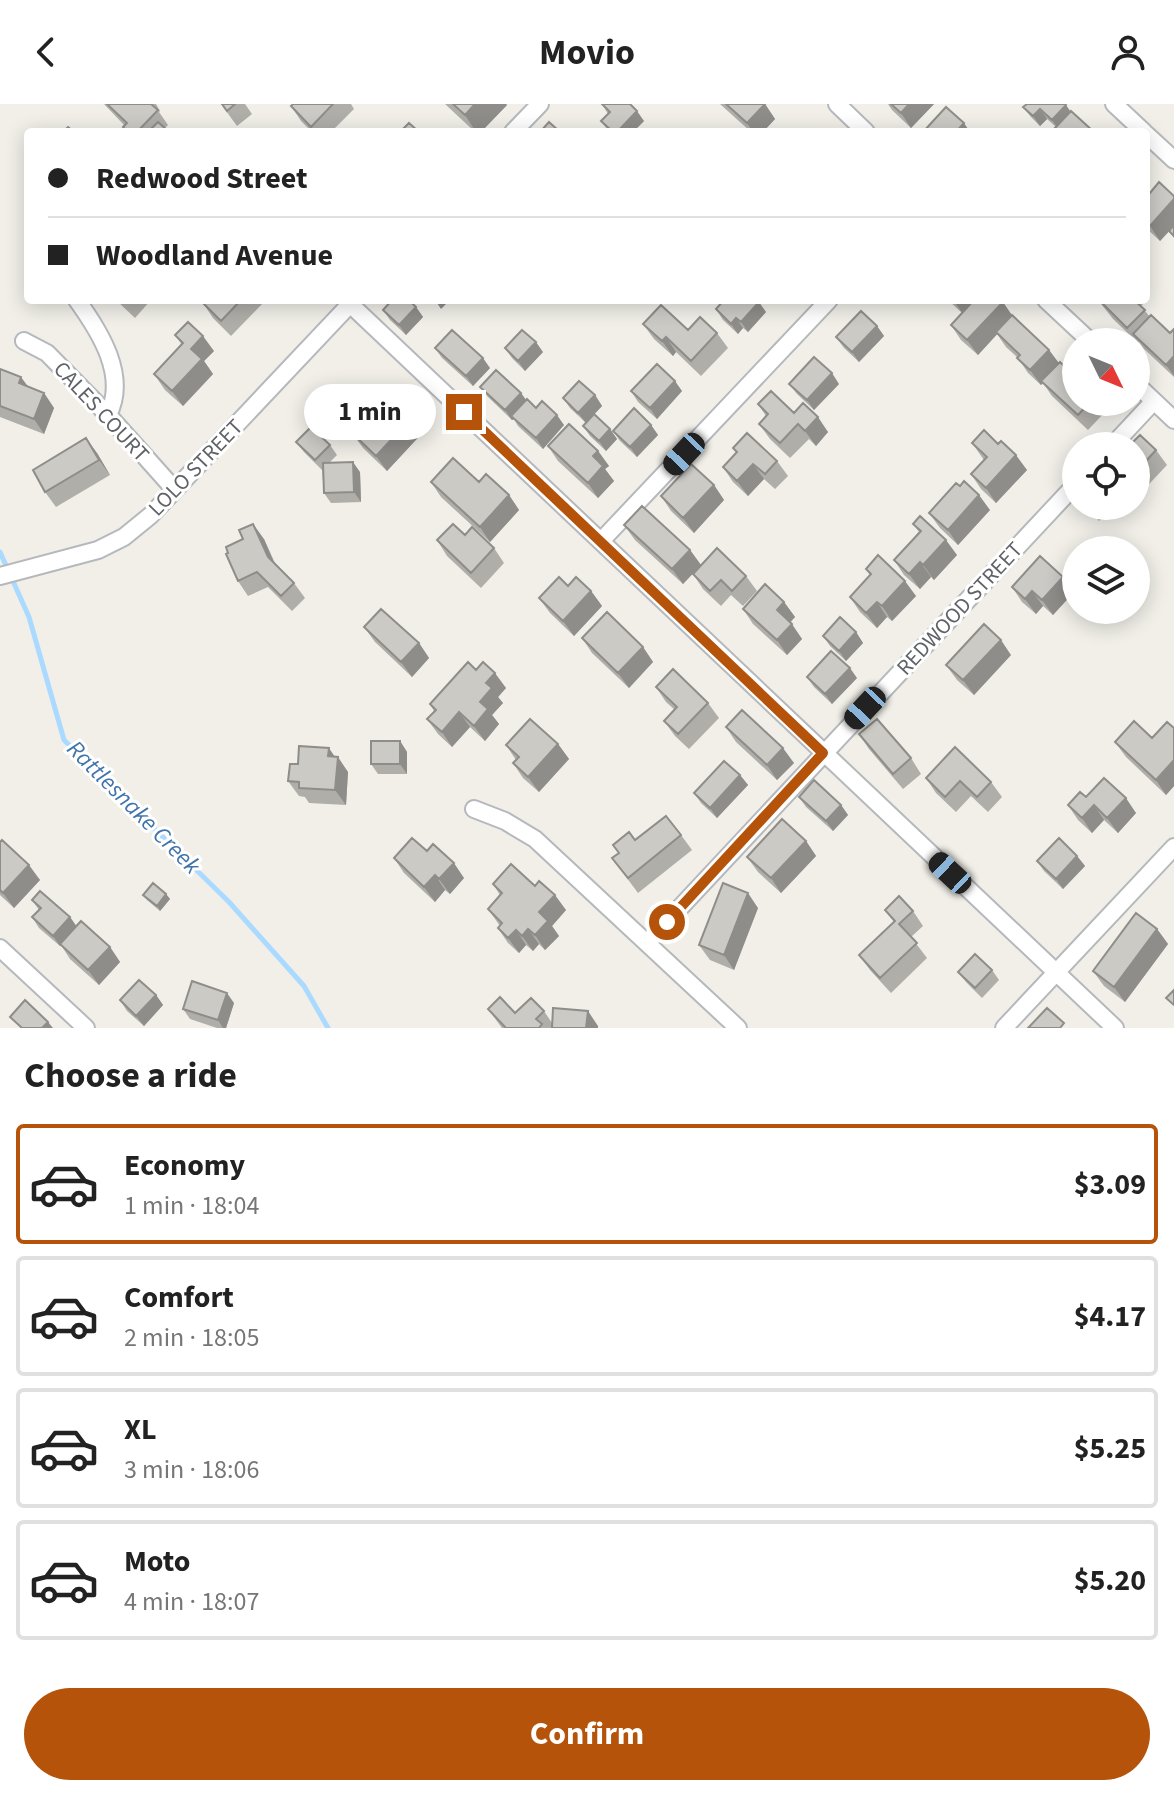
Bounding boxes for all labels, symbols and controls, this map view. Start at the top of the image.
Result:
text: Movio [539,27,635,78]
icon: back [24,30,68,74]
icon: person [1106,30,1150,74]
text: Redwood Street [96,157,308,200]
text: Woodland Avenue [96,234,333,277]
north arrow [1062,328,1150,416]
map controls [1062,328,1150,624]
street label: CALES COURT [46,354,157,469]
callout: 1 min [304,384,436,440]
text: 1 min [338,393,402,430]
route end [446,394,482,430]
street label: LOLO STREET [141,412,251,524]
car [659,428,709,480]
button: locate [1062,432,1150,520]
street label: REDWOOD STREET [889,535,1030,683]
button: layers [1062,536,1150,624]
car [840,682,890,734]
water label: Rattlesnake Creek [59,732,209,883]
car [924,848,976,898]
route start [649,904,685,940]
text: Choose a ride [24,1050,237,1101]
text: Economy [124,1144,245,1187]
icon: car [28,1148,100,1220]
text: $3.09 [1074,1163,1146,1206]
text: 1 min · 18:04 [124,1187,259,1224]
text: Comfort [124,1276,234,1319]
icon: car [28,1280,100,1352]
text: $4.17 [1074,1295,1146,1338]
text: 2 min · 18:05 [124,1319,259,1356]
text: XL [124,1408,157,1451]
icon: car [28,1412,100,1484]
text: $5.25 [1074,1427,1146,1470]
text: 3 min · 18:06 [124,1451,259,1488]
text: Moto [124,1540,190,1583]
icon: car [28,1544,100,1616]
text: $5.20 [1074,1559,1146,1602]
text: 4 min · 18:07 [124,1583,259,1620]
button: Confirm [24,1688,1150,1780]

